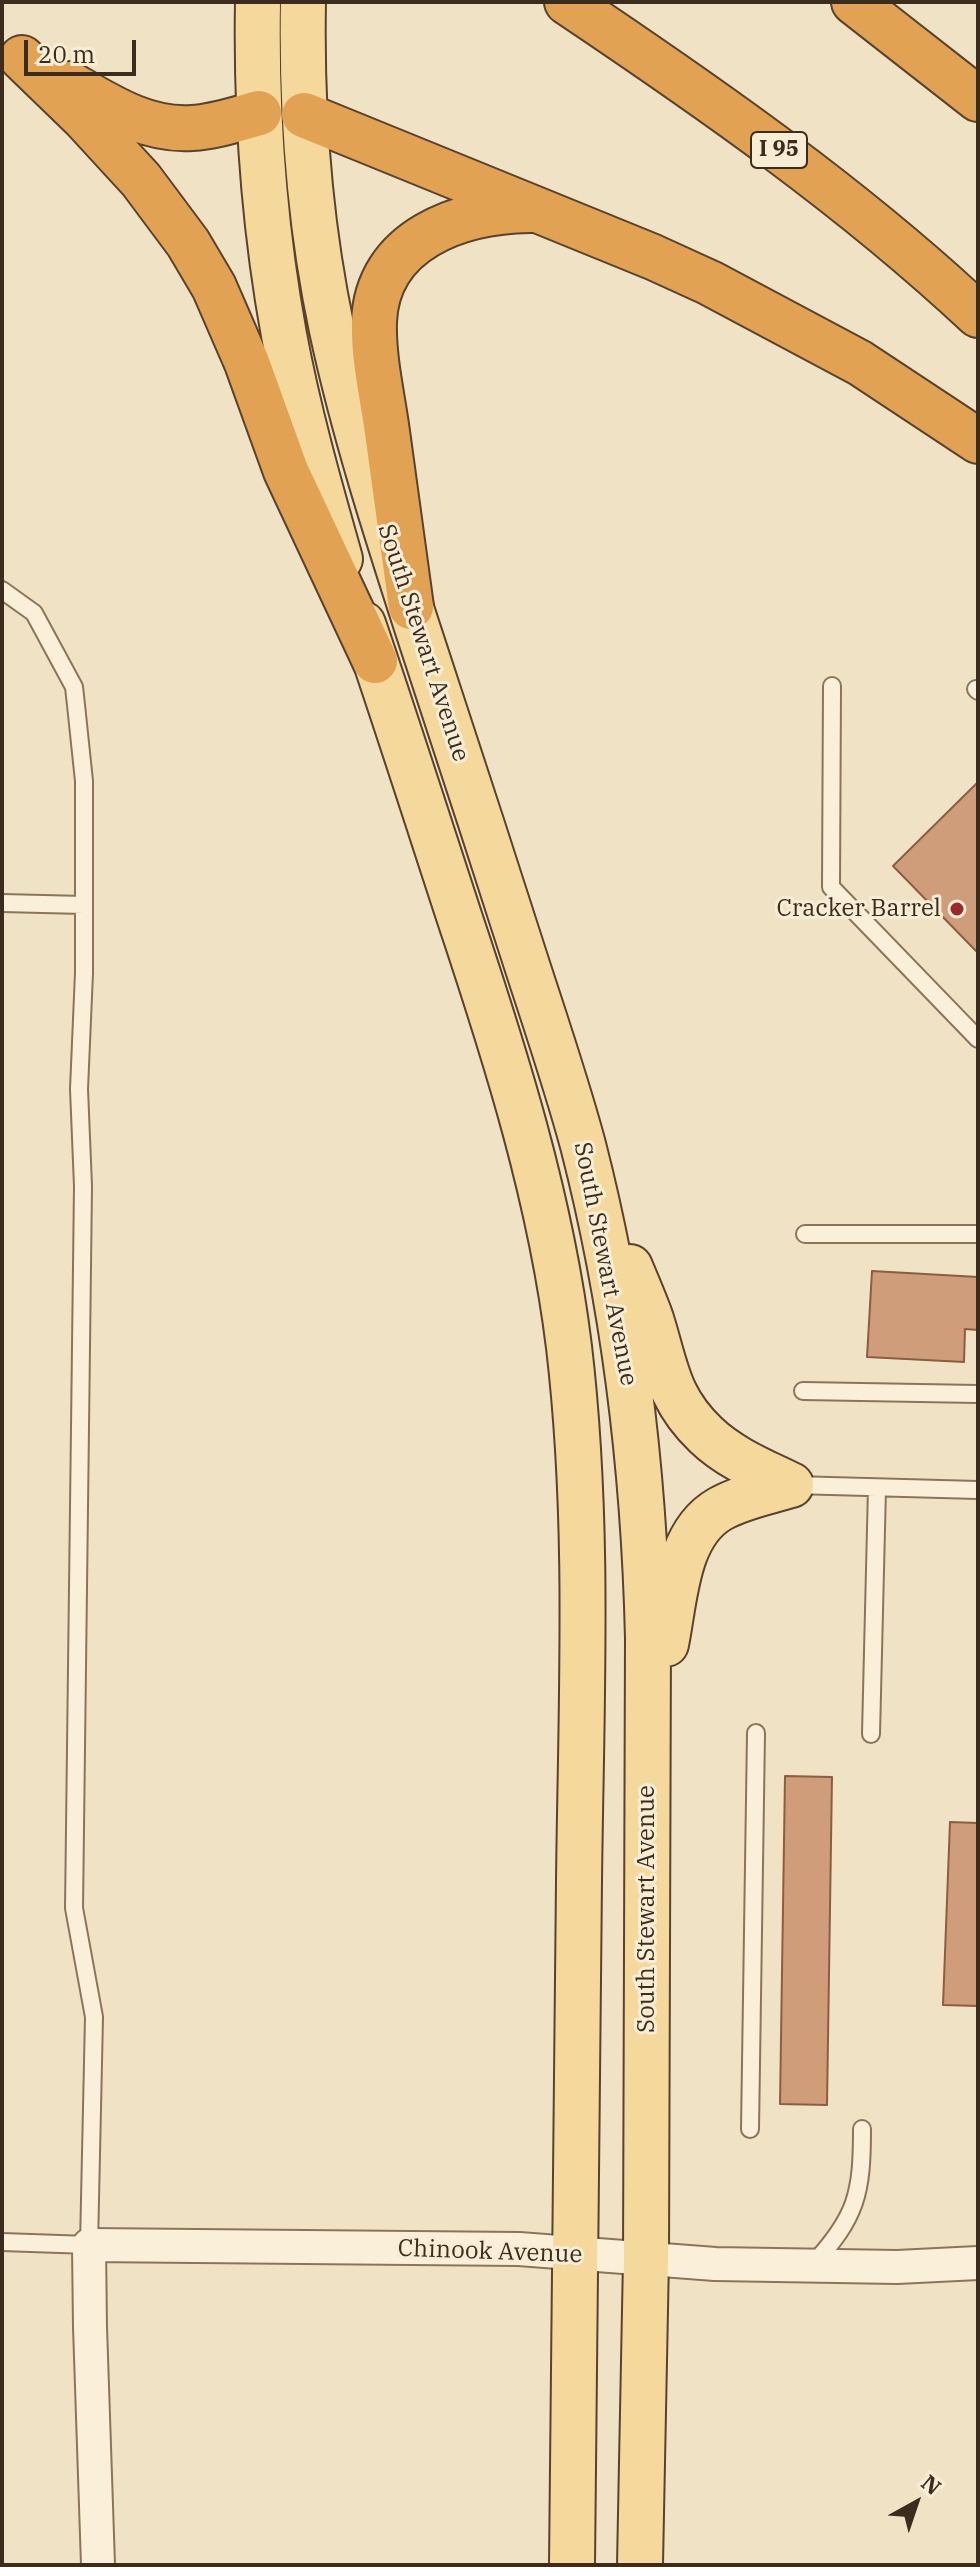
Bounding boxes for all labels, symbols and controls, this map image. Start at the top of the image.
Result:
scale bar [28,24,140,74]
text: 20 m [38,38,95,70]
road number: I 95 [751,132,807,168]
street label: South Stewart Avenue [371,521,475,765]
place label: Cracker Barrel [776,895,941,923]
marker: Cracker Barrel [948,900,966,918]
street label: South Stewart Avenue [567,1140,643,1388]
street label: South Stewart Avenue [633,1785,661,2033]
street label: Chinook Avenue [397,2234,583,2270]
north arrow [876,2463,956,2543]
text: N [916,2468,948,2501]

